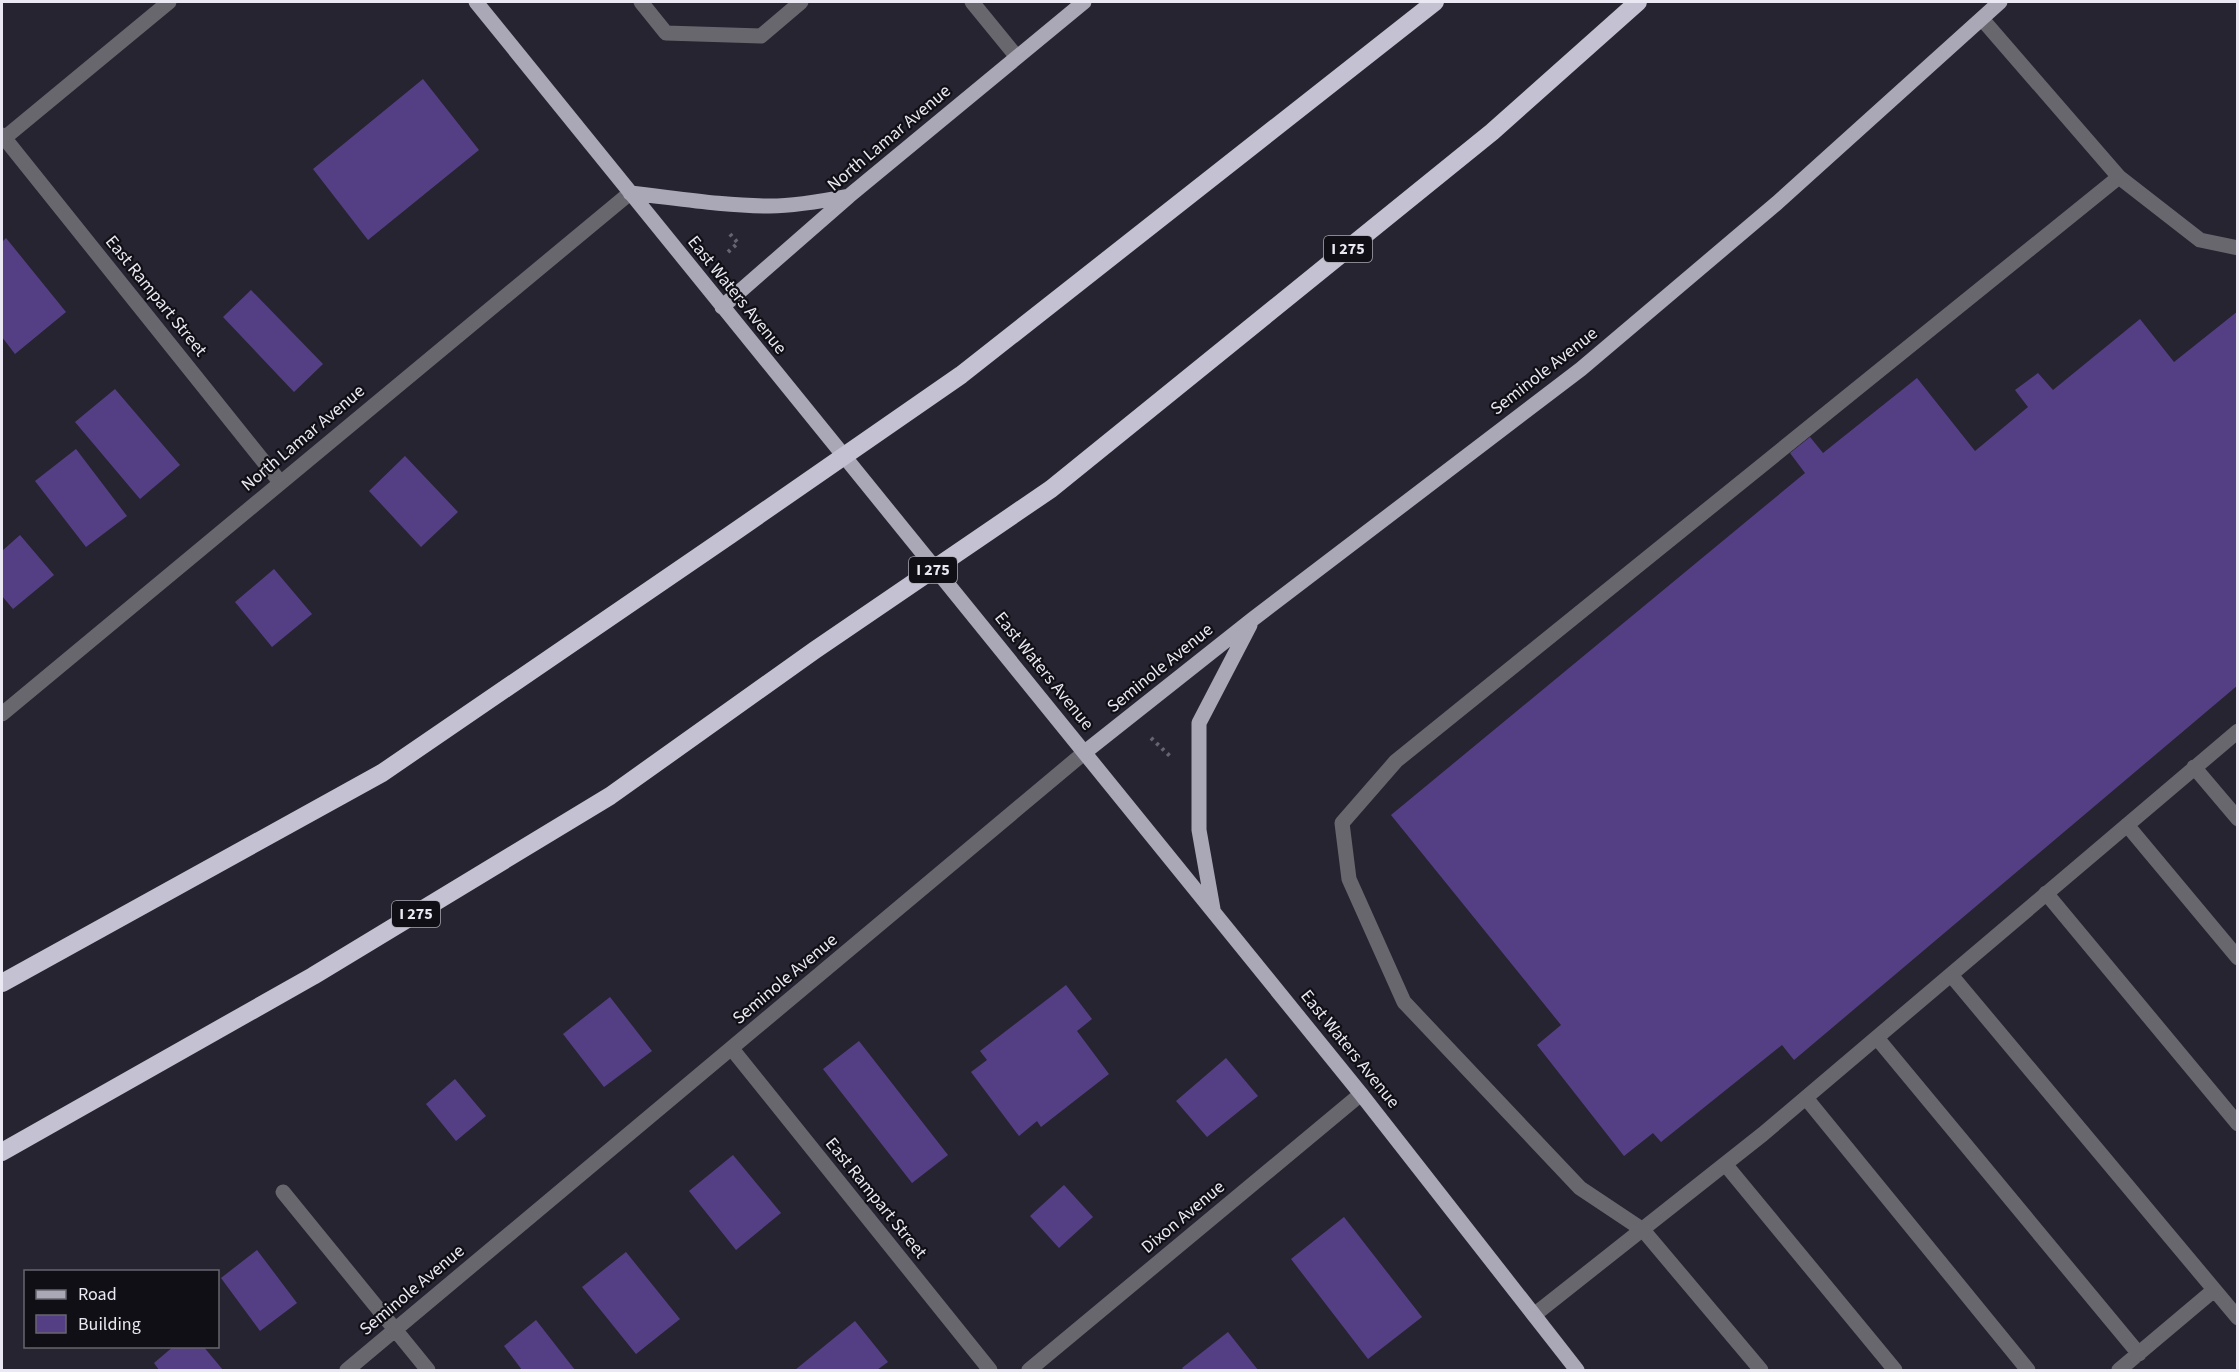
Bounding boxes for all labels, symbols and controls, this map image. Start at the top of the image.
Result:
street label: North Lamar Avenue [822,79,956,197]
street label: East Rampart Street [99,230,213,362]
street label: East Waters Avenue [681,231,793,360]
road number: I 275 [1324,236,1372,262]
street label: Seminole Avenue [1485,321,1603,421]
street label: North Lamar Avenue [236,379,370,497]
road number: I 275 [909,557,957,583]
street label: East Waters Avenue [988,607,1100,736]
street label: Seminole Avenue [1102,617,1218,719]
road number: I 275 [392,901,440,927]
street label: Seminole Avenue [727,928,843,1030]
street label: East Waters Avenue [1294,985,1406,1114]
street label: East Rampart Street [819,1132,933,1264]
street label: Dixon Avenue [1136,1175,1230,1259]
street label: Seminole Avenue [354,1239,470,1341]
legend [24,1270,219,1348]
text: Road [78,1282,117,1307]
text: Building [78,1312,141,1337]

